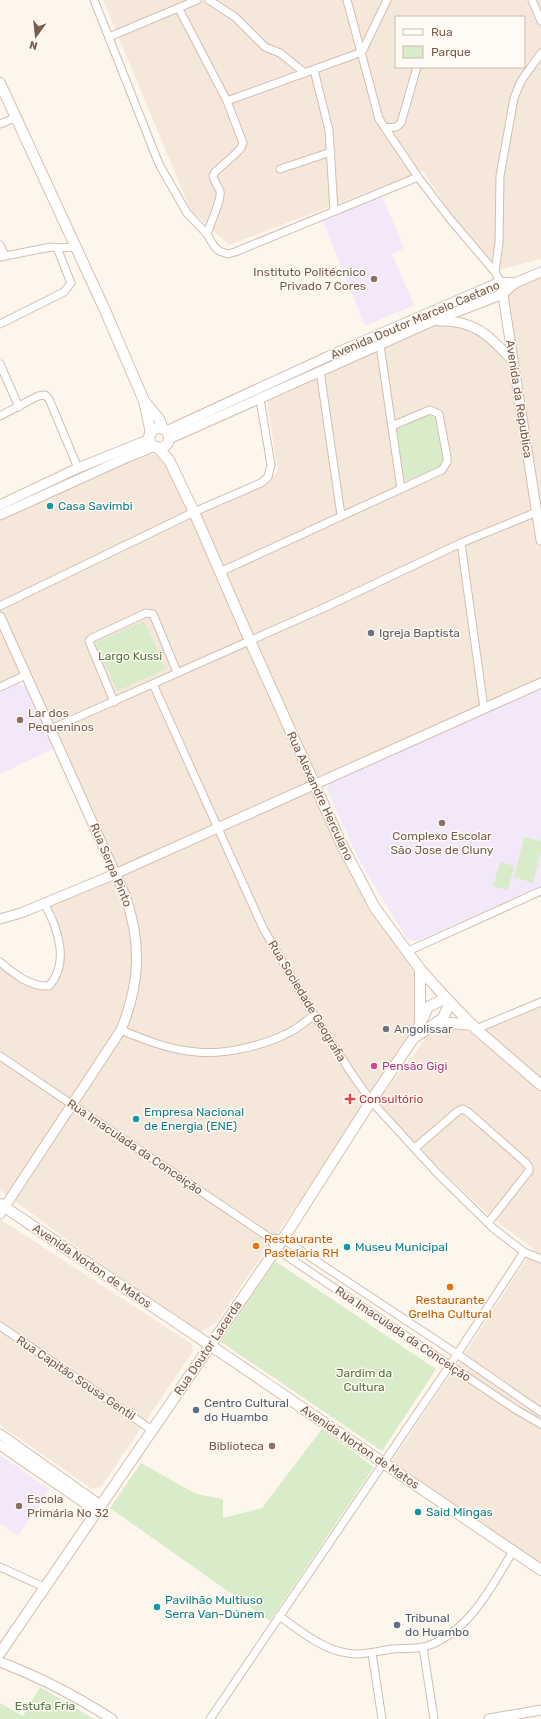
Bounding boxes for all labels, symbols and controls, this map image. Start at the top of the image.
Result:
north arrow [16,16,56,56]
legend [395,16,525,68]
text: Rua [431,25,453,39]
text: N [28,38,39,52]
text: Parque [431,45,471,59]
place label: Instituto Politécnico Privado 7 Cores [253,265,366,293]
marker: Instituto Politécnico Privado 7 Cores [369,274,379,284]
street label: Avenida Doutor Marcelo Caetano [328,278,502,362]
street label: Avenida da Republica [503,339,535,459]
place label: Casa Savimbi [58,499,133,513]
marker: Casa Savimbi [45,501,55,511]
place label: Igreja Baptista [379,626,460,640]
marker: Igreja Baptista [366,628,376,638]
park label: Largo Kussi [98,649,162,663]
place label: Lar dos Pequeninos [28,706,94,734]
marker: Lar dos Pequeninos [15,715,25,725]
street label: Rua Alexandre Herculano [284,729,356,863]
marker: Complexo Escolar São Jose de Cluny [437,818,447,828]
street label: Rua Serpa Pinto [87,821,135,909]
place label: Complexo Escolar São Jose de Cluny [391,829,494,857]
street label: Rua Sociedade Geografia [265,938,349,1064]
place label: Angolissar [394,1022,453,1036]
marker: Angolissar [381,1024,391,1034]
place label: Pensão Gigi [382,1059,447,1073]
marker: Pensão Gigi [369,1061,379,1071]
place label: Consultório [359,1092,423,1106]
marker: Consultório [344,1093,356,1105]
street label: Rua Imaculada da Conceição [65,1096,206,1198]
place label: Empresa Nacional de Energia (ENE) [144,1105,244,1133]
marker: Empresa Nacional de Energia (ENE) [131,1114,141,1124]
street label: Avenida Norton de Matos [30,1221,154,1311]
place label: Restaurante Pastelaria RH [264,1232,339,1260]
place label: Museu Municipal [355,1240,448,1254]
marker: Restaurante Pastelaria RH [251,1241,261,1251]
marker: Museu Municipal [342,1242,352,1252]
marker: Restaurante Grelha Cultural [445,1282,455,1292]
street label: Rua Imaculada da Conceição [333,1283,474,1385]
place label: Restaurante Grelha Cultural [408,1293,492,1321]
street label: Rua Doutor Lacerda [171,1298,245,1398]
street label: Rua Capitão Sousa Gentil [14,1333,138,1423]
park label: Jardim da Cultura [336,1366,392,1394]
place label: Centro Cultural do Huambo [204,1396,289,1424]
street label: Avenida Norton de Matos [298,1402,422,1492]
marker: Centro Cultural do Huambo [191,1405,201,1415]
place label: Biblioteca [209,1439,264,1453]
marker: Biblioteca [267,1441,277,1451]
place label: Escola Primária No 32 [27,1492,109,1520]
marker: Escola Primária No 32 [14,1501,24,1511]
place label: Said Mingas [426,1505,493,1519]
marker: Said Mingas [413,1507,423,1517]
place label: Pavilhão Multiuso Serra Van-Dúnem [165,1593,264,1621]
marker: Pavilhão Multiuso Serra Van-Dúnem [152,1602,162,1612]
place label: Tribunal do Huambo [405,1611,469,1639]
marker: Tribunal do Huambo [392,1620,402,1630]
park label: Estufa Fria [15,1699,75,1713]

